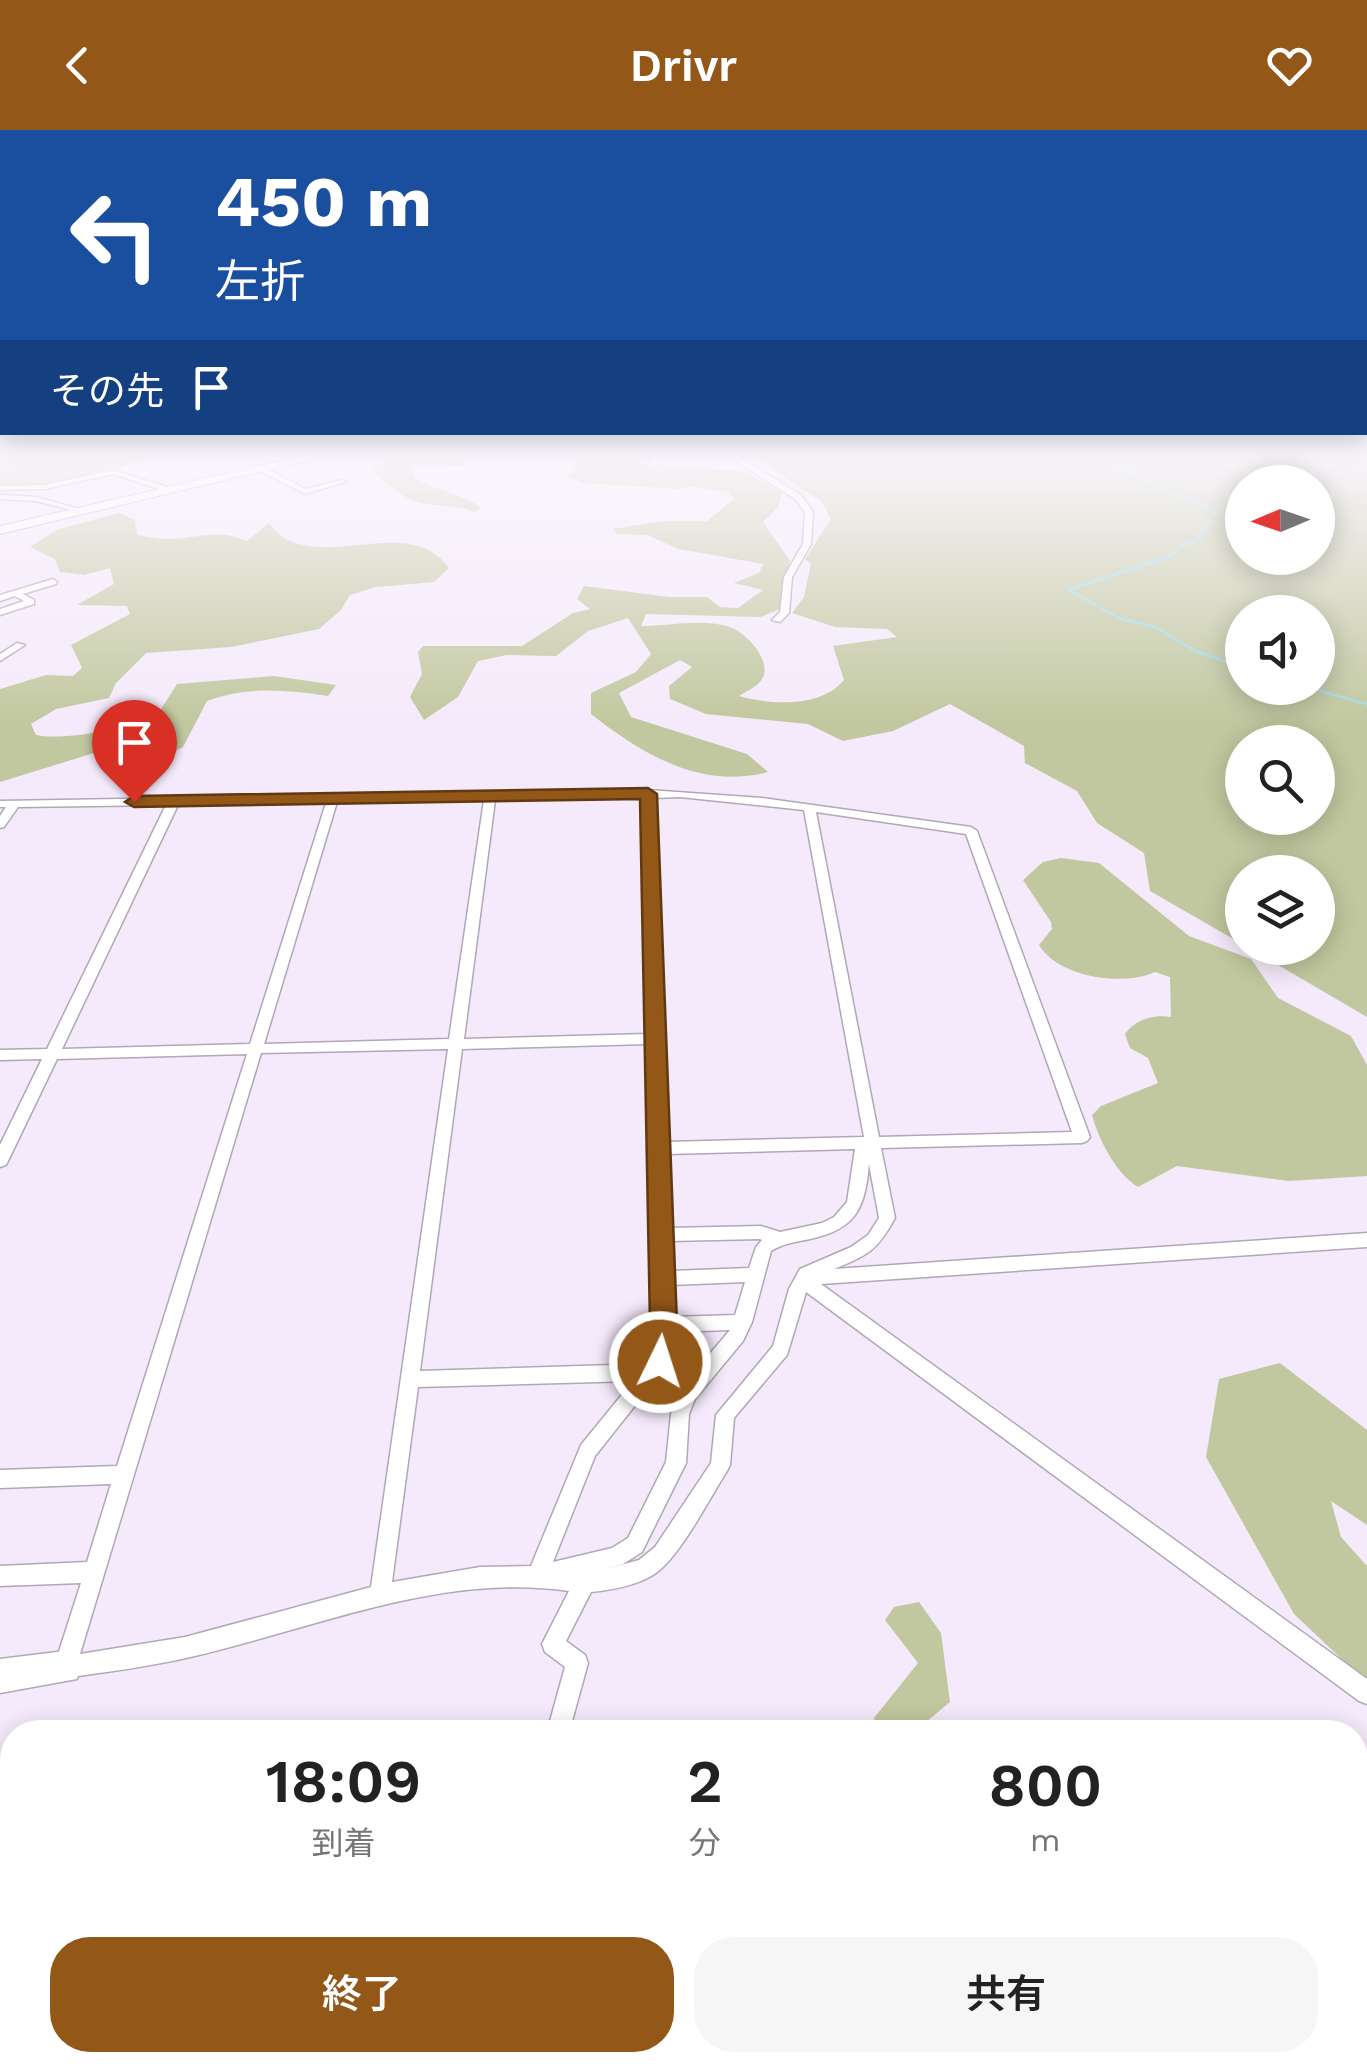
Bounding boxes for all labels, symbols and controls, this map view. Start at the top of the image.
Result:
icon: back [50,38,105,93]
icon: heart [1262,38,1317,93]
text: Drivr [630,39,737,92]
text: 450 m [215,161,432,243]
icon: left [50,170,180,300]
text: 左折 [215,255,305,308]
icon: arrive [184,360,239,415]
text: その先 [50,369,164,413]
north arrow [1225,465,1335,575]
map controls [1225,465,1335,965]
button: sound [1225,595,1335,705]
pin [92,700,177,803]
icon: arrive [107,715,162,770]
button: search [1225,725,1335,835]
button: layers [1225,855,1335,965]
position arrow [608,1310,712,1414]
text: 18:09 [266,1746,421,1817]
text: 2 [687,1746,723,1817]
text: 800 [988,1750,1102,1821]
text: m [1030,1821,1061,1859]
text: 到着 [312,1824,376,1862]
text: 分 [689,1824,721,1862]
button: 終了 [50,1937,674,2052]
button: 共有 [694,1937,1318,2052]

